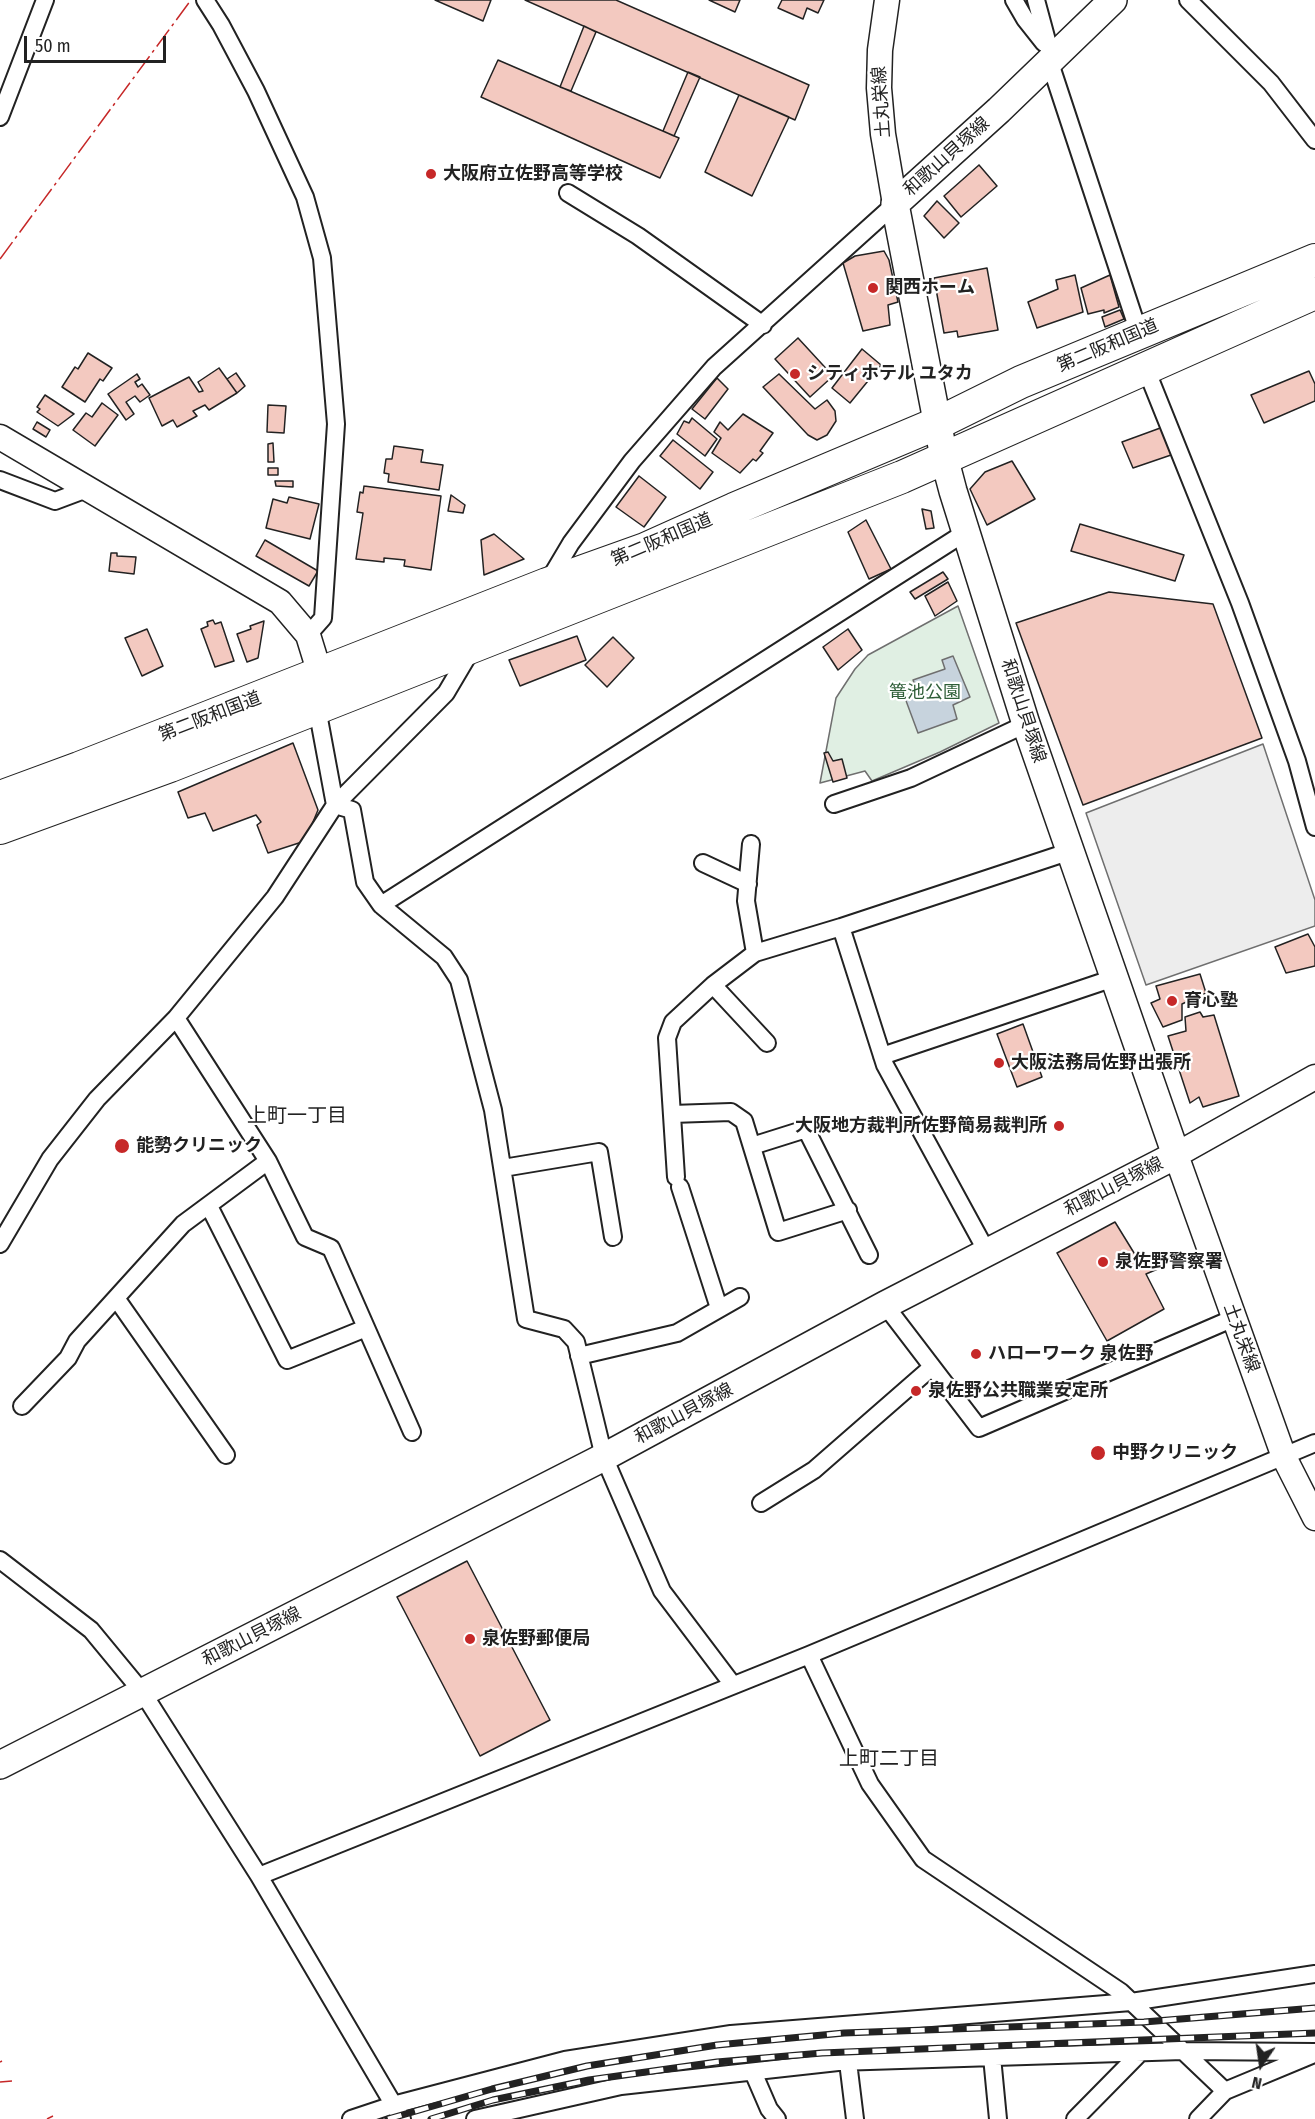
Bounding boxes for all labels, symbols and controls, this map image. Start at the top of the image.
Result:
scale bar [27,24,170,62]
text: 50 m [35,35,71,57]
street label: 土丸栄線 [869,65,895,139]
street label: 和歌山貝塚線 [900,113,994,201]
place label: 大阪府立佐野高等学校 [443,163,623,185]
marker: 大阪府立佐野高等学校 [424,167,438,181]
place label: 関西ホーム [885,277,975,299]
marker: 関西ホーム [866,281,880,295]
street label: 第二阪和国道 [1054,315,1162,377]
place label: シティホテル ユタカ [807,363,973,385]
marker: シティホテル ユタカ [788,367,802,381]
street label: 第二阪和国道 [608,509,716,571]
street label: 和歌山貝塚線 [996,656,1050,766]
park label: 篭池公園 [889,682,961,704]
street label: 第二阪和国道 [156,688,264,746]
place label: 育心塾 [1184,990,1238,1012]
marker: 育心塾 [1165,994,1179,1008]
place label: 大阪法務局佐野出張所 [1011,1052,1191,1074]
marker: 大阪法務局佐野出張所 [992,1056,1006,1070]
district label: 上町一丁目 [247,1104,347,1128]
place label: 大阪地方裁判所佐野簡易裁判所 [795,1115,1047,1137]
marker: 大阪地方裁判所佐野簡易裁判所 [1052,1119,1066,1133]
place label: 能勢クリニック [136,1135,262,1157]
marker: 能勢クリニック [113,1137,131,1155]
street label: 和歌山貝塚線 [1061,1153,1167,1221]
place label: 泉佐野警察署 [1115,1251,1223,1273]
marker: 泉佐野警察署 [1096,1255,1110,1269]
street label: 土丸栄線 [1219,1300,1263,1376]
place label: ハローワーク 泉佐野 [988,1343,1154,1365]
marker: ハローワーク 泉佐野 [969,1347,983,1361]
street label: 和歌山貝塚線 [631,1379,737,1449]
place label: 泉佐野公共職業安定所 [928,1380,1108,1402]
marker: 泉佐野公共職業安定所 [909,1384,923,1398]
place label: 中野クリニック [1112,1442,1238,1464]
marker: 中野クリニック [1089,1444,1107,1462]
street label: 和歌山貝塚線 [199,1603,305,1671]
place label: 泉佐野郵便局 [482,1628,590,1650]
marker: 泉佐野郵便局 [463,1632,477,1646]
district label: 上町二丁目 [839,1747,939,1771]
north arrow [1231,2035,1291,2095]
text: N [1250,2073,1264,2093]

